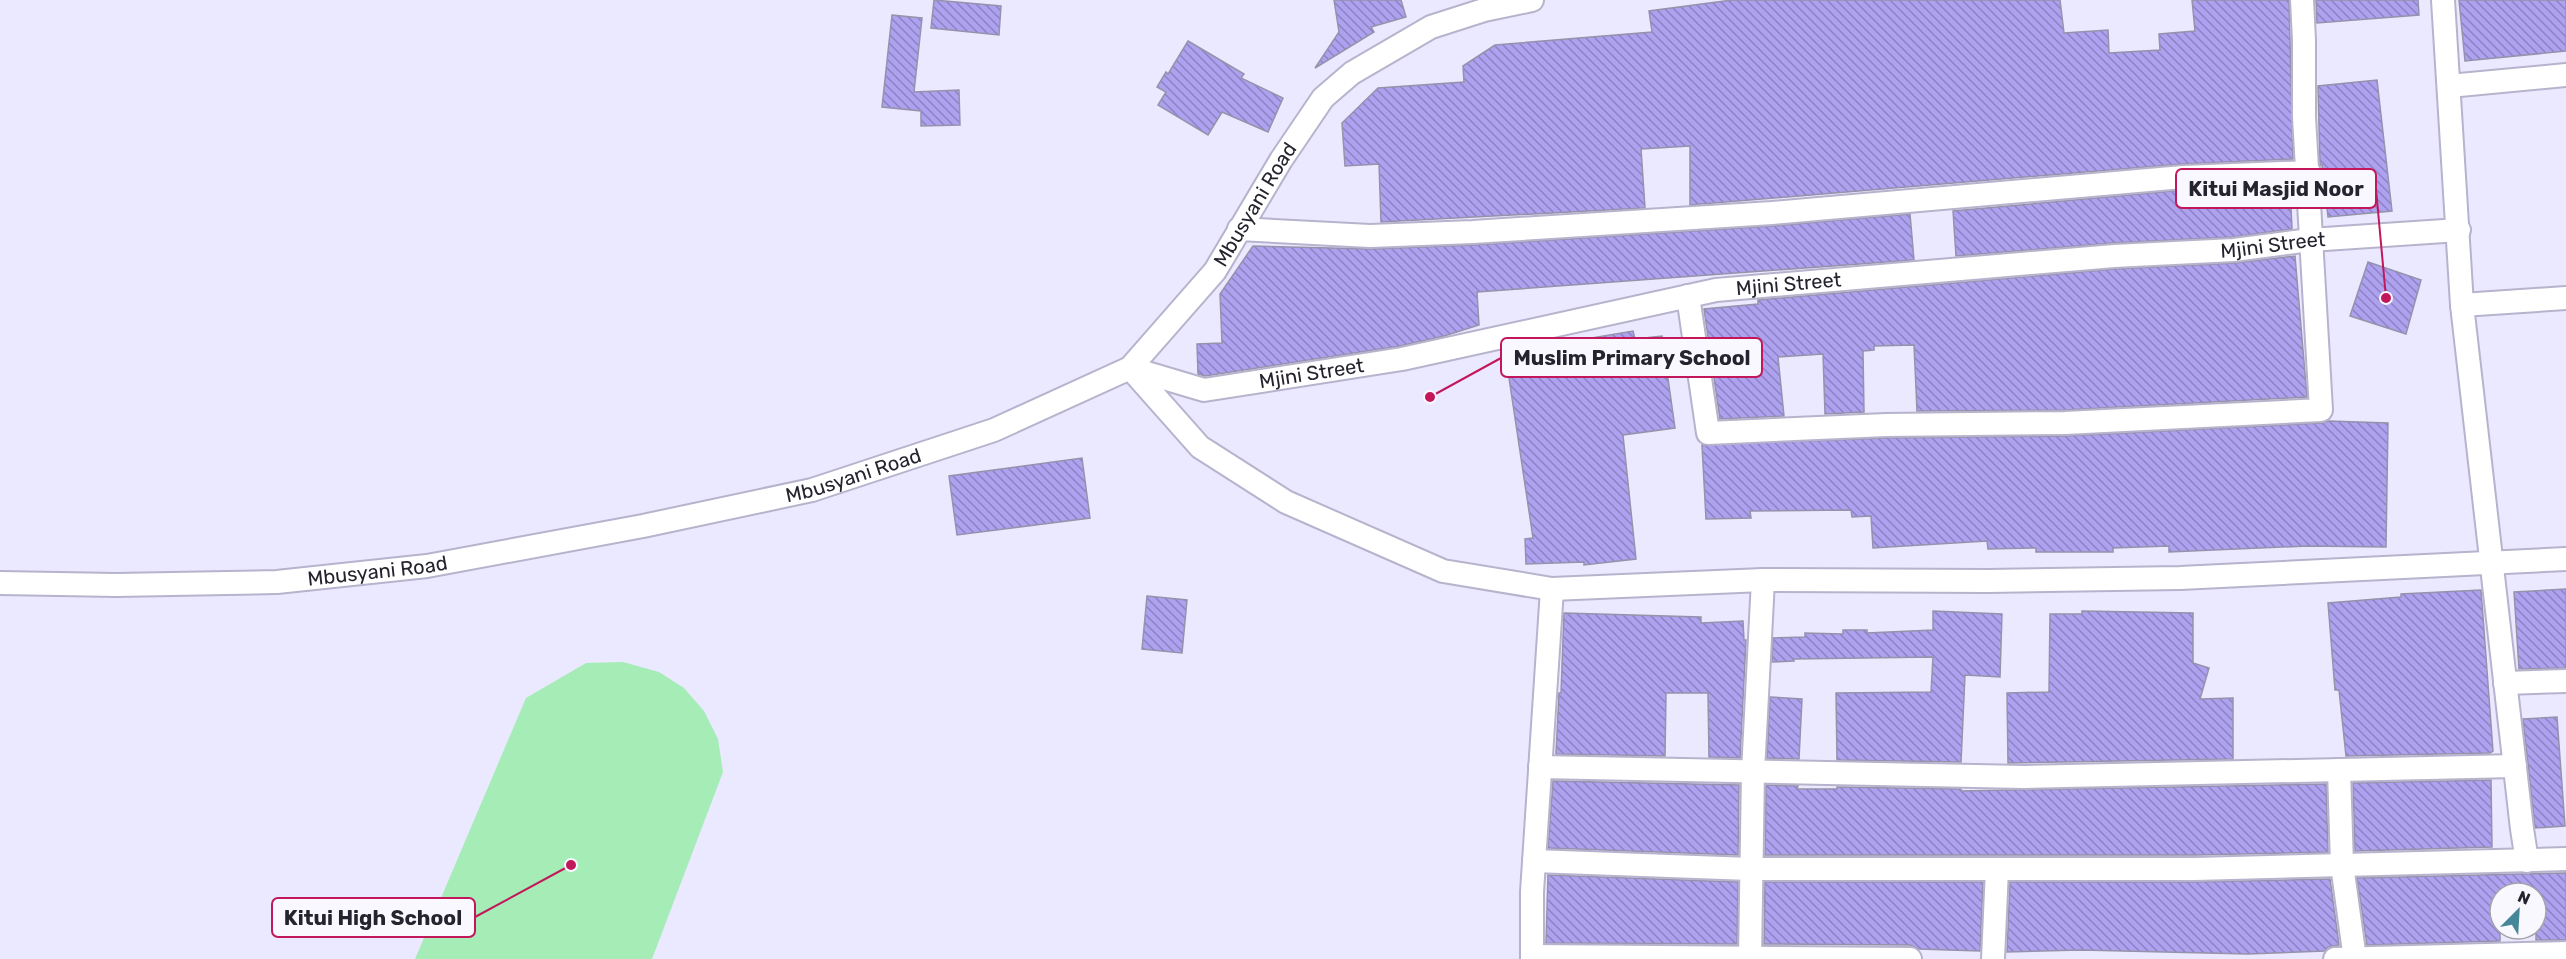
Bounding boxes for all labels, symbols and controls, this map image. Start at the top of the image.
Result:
street label: Mbusyani Road [1208,138,1301,271]
callout: Kitui Masjid Noor [2176,169,2376,208]
text: Kitui Masjid Noor [2188,176,2364,201]
street label: Mjini Street [2220,227,2326,263]
street label: Mjini Street [1735,267,1842,300]
callout: Muslim Primary School [1501,338,1762,377]
text: Muslim Primary School [1513,345,1751,370]
street label: Mjini Street [1257,353,1366,393]
street label: Mbusyani Road [783,443,924,507]
street label: Mbusyani Road [306,550,449,591]
north arrow [2488,881,2548,941]
text: N [2515,887,2533,909]
callout: Kitui High School [272,898,475,937]
text: Kitui High School [284,905,462,930]

